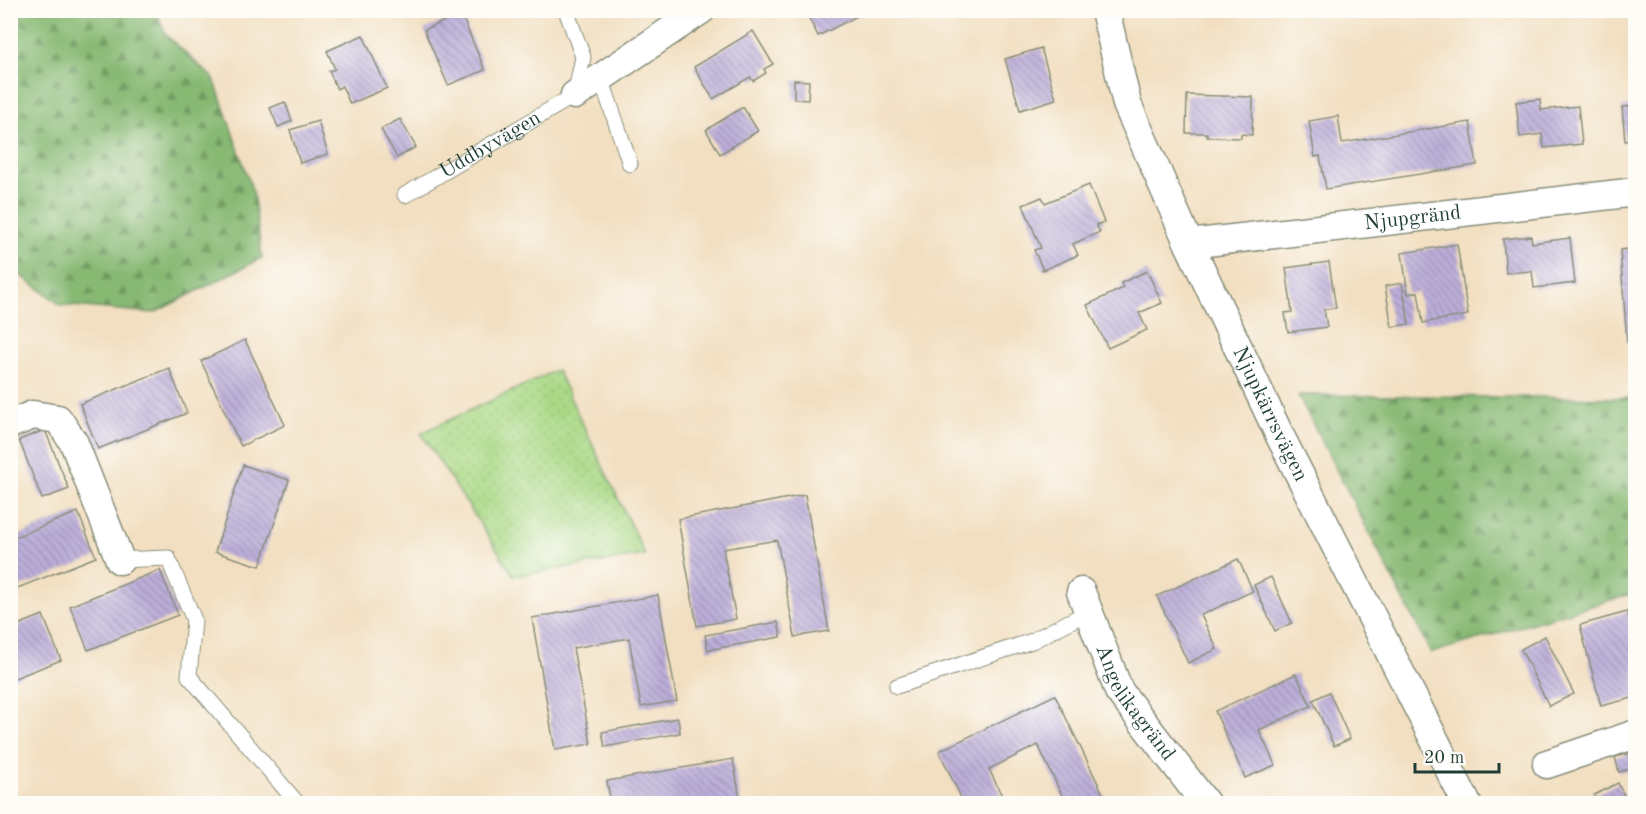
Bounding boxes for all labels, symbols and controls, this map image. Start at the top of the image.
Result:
street label: Uddbyvägen [436,107,544,183]
street label: Njupgränd [1363,202,1462,234]
street label: Njupkärrsvägen [1229,343,1312,485]
street label: Angelikagränd [1092,642,1179,765]
scale bar [1415,736,1499,774]
text: 20 m [1424,749,1464,767]

